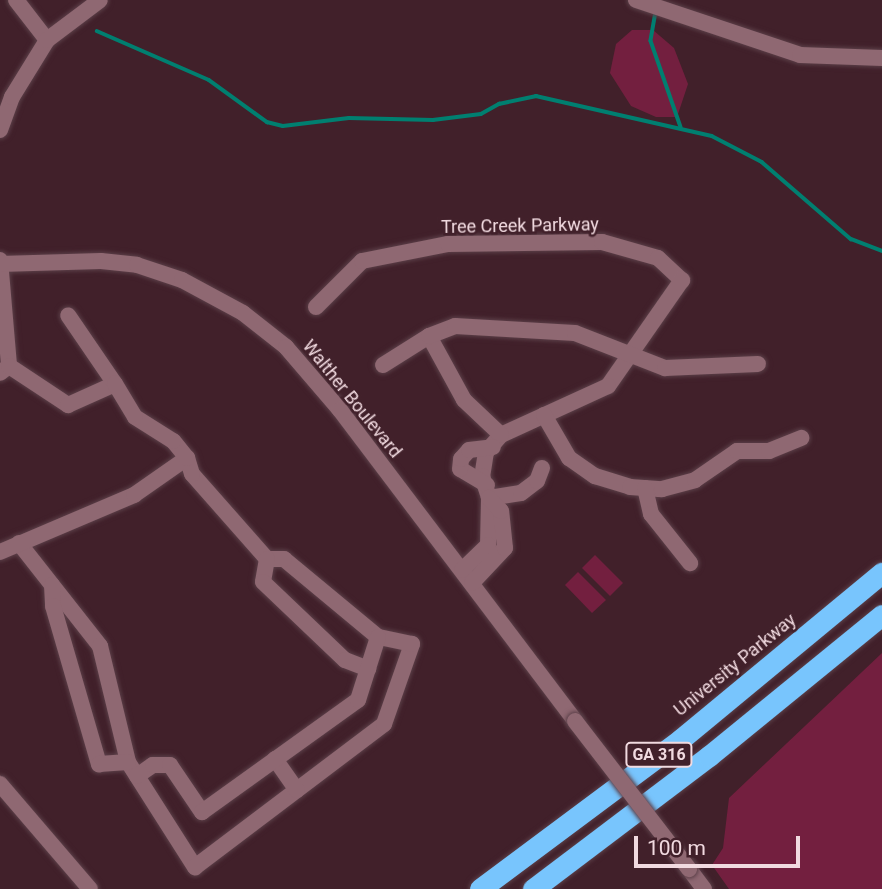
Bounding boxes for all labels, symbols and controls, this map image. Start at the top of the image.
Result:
street label: Tree Creek Parkway [441,214,599,238]
street label: Walther Boulevard [298,336,406,462]
street label: University Parkway [670,609,800,721]
road number: GA 316 [624,742,694,768]
scale bar [637,822,803,866]
text: 100 m [647,836,706,860]

